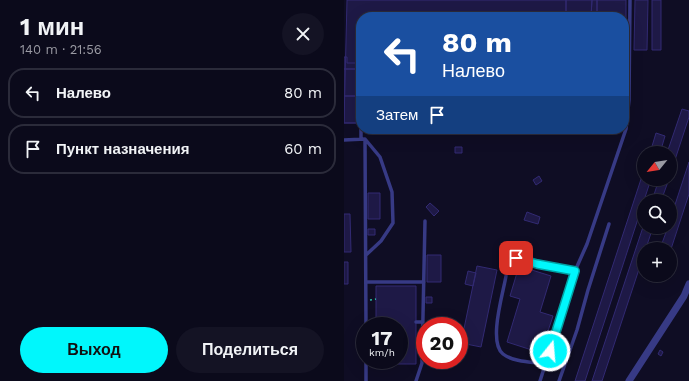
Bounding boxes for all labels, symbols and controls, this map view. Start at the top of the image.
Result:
text: 1 мин [20,13,84,41]
button: close [282,13,324,55]
text: 80 m [442,26,512,59]
icon: left [376,28,428,80]
text: 140 m · 21:56 [20,42,102,57]
text: Налево [442,60,505,81]
icon: left [22,82,44,104]
text: Налево [56,84,111,102]
text: 80 m [284,84,322,102]
icon: arrive [426,104,448,126]
text: Затем [376,106,418,124]
icon: arrive [22,138,44,160]
text: Пункт назначения [56,140,189,158]
text: 60 m [284,140,322,158]
north arrow [637,146,677,186]
map controls [637,146,677,282]
button: search [637,194,677,234]
pin [499,241,533,275]
button: + [637,242,677,282]
icon: arrive [505,247,527,269]
speed limit sign: 20 [416,317,468,369]
text: 17 [372,326,392,350]
button: Выход [20,327,168,373]
button: Поделиться [176,327,324,373]
position arrow [529,330,571,372]
text: km/h [369,347,395,358]

